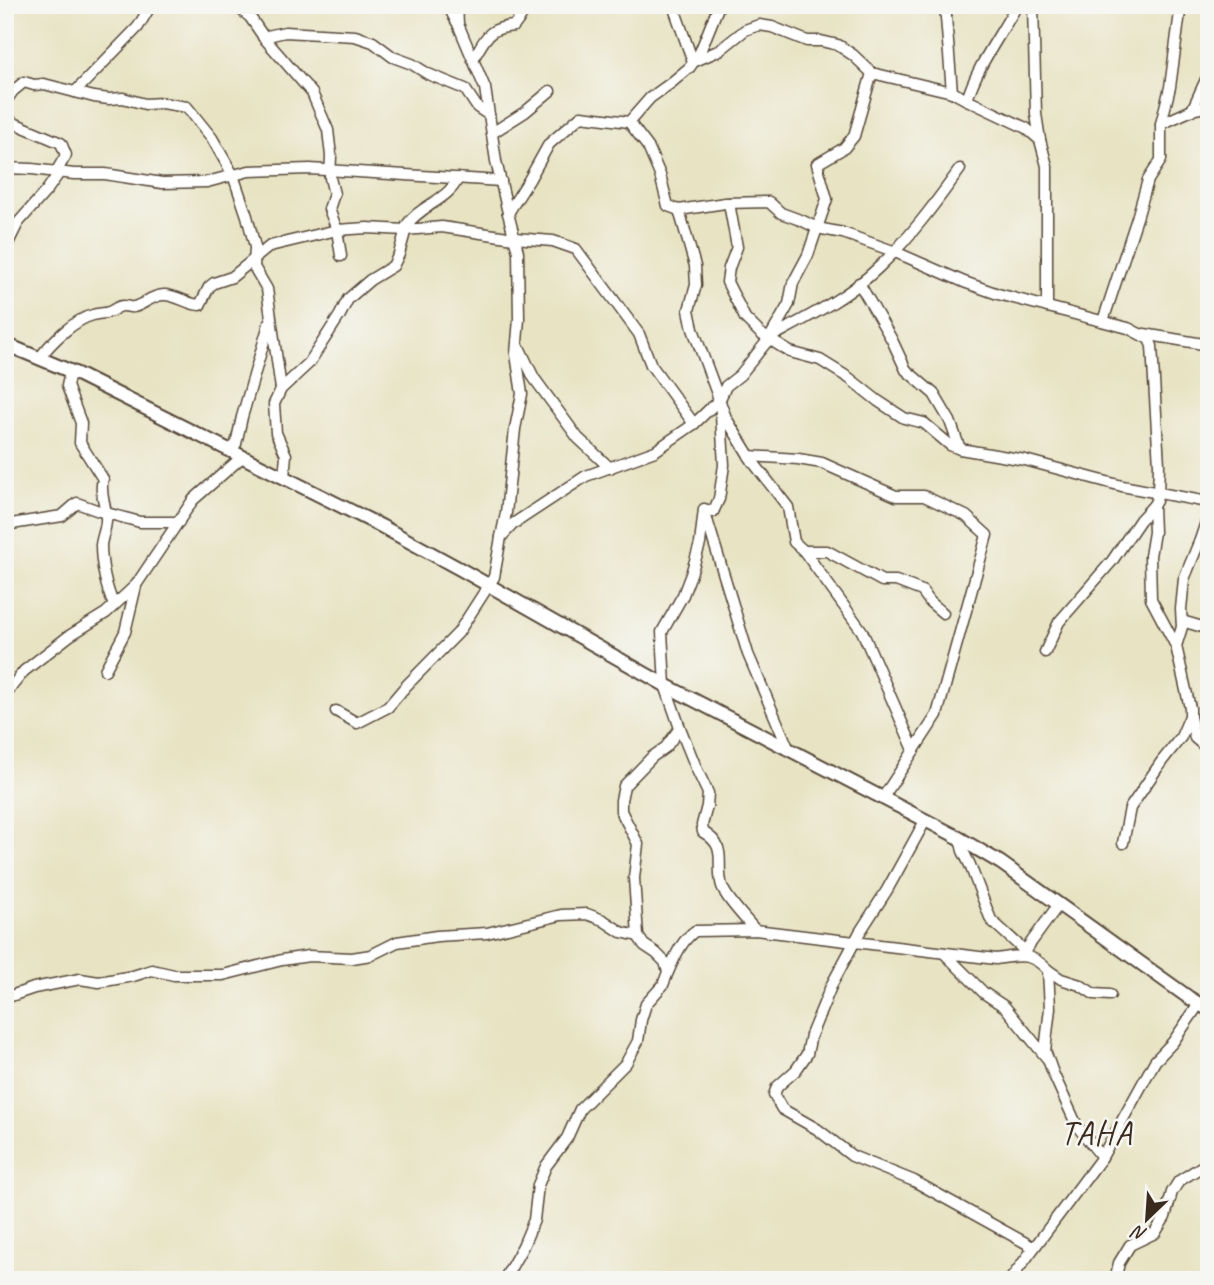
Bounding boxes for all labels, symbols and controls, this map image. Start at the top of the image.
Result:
district label: TAHA [1061,1112,1133,1154]
north arrow [1112,1184,1182,1254]
text: N [1127,1219,1151,1247]

